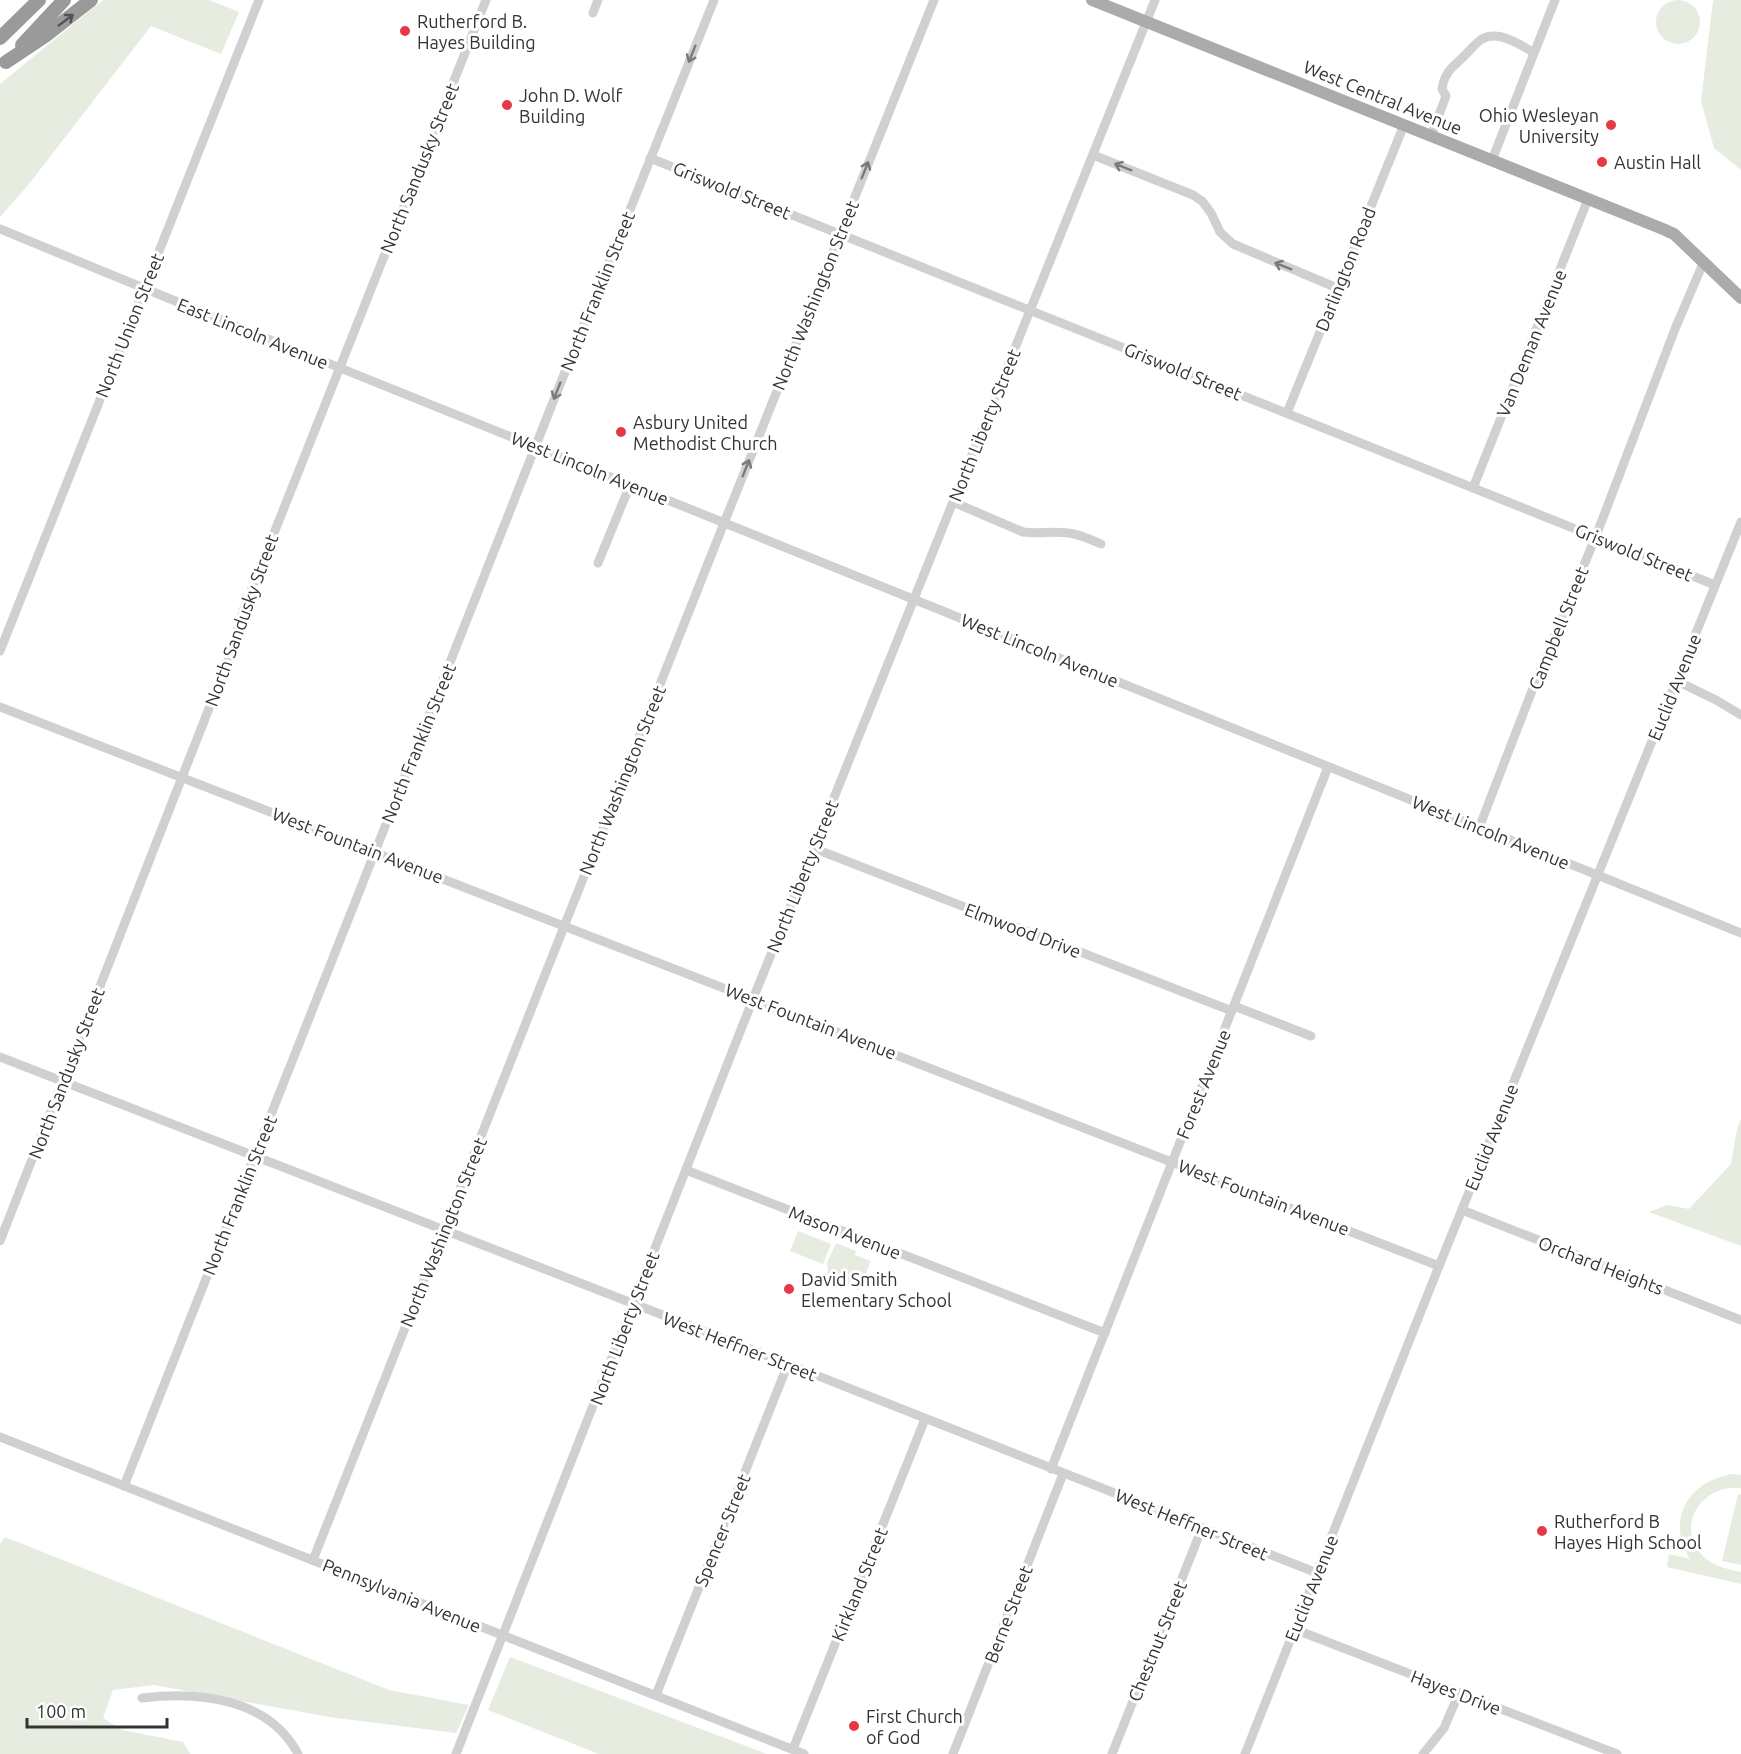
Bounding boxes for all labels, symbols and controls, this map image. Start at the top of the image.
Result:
place label: Rutherford B. Hayes Building [417,11,536,52]
one-way arrow [58,13,74,26]
marker: Rutherford B. Hayes Building [398,24,412,38]
one-way arrow [686,45,697,63]
street label: West Central Avenue [1301,56,1465,138]
street label: North Sandusky Street [376,80,462,256]
place label: John D. Wolf Building [519,85,623,126]
marker: John D. Wolf Building [500,98,514,112]
place label: Ohio Wesleyan University [1479,105,1599,146]
marker: Ohio Wesleyan University [1604,118,1618,132]
place label: Austin Hall [1614,152,1701,172]
marker: Austin Hall [1595,155,1609,169]
street label: Griswold Street [670,157,794,223]
one-way arrow [1114,161,1133,172]
one-way arrow [860,162,871,180]
street label: North Washington Street [768,197,862,393]
street label: Darlington Road [1311,204,1379,334]
street label: North Franklin Street [556,208,638,374]
street label: North Union Street [91,250,167,400]
one-way arrow [1274,260,1293,271]
street label: Van Deman Avenue [1492,266,1570,420]
street label: East Lincoln Avenue [175,294,331,372]
street label: Griswold Street [1121,338,1245,404]
street label: North Liberty Street [944,346,1024,504]
one-way arrow [551,381,562,400]
place label: Asbury United Methodist Church [633,412,777,453]
marker: Asbury United Methodist Church [614,425,628,439]
street label: West Lincoln Avenue [508,427,672,509]
one-way arrow [741,460,752,478]
street label: Griswold Street [1572,519,1696,585]
street label: North Sandusky Street [201,531,281,709]
street label: Campbell Street [1524,564,1592,692]
street label: West Lincoln Avenue [958,609,1122,691]
street label: Euclid Avenue [1644,631,1704,743]
street label: North Franklin Street [377,660,459,826]
street label: North Washington Street [575,682,669,878]
street label: West Lincoln Avenue [1409,791,1573,873]
street label: North Liberty Street [762,797,842,955]
street label: West Fountain Avenue [270,803,446,887]
street label: Elmwood Drive [962,899,1084,961]
street label: West Fountain Avenue [723,979,899,1063]
street label: North Sandusky Street [24,985,108,1161]
street label: Forest Avenue [1172,1026,1234,1142]
street label: Euclid Avenue [1461,1081,1521,1193]
street label: North Franklin Street [198,1112,280,1278]
street label: North Washington Street [396,1134,490,1330]
street label: West Fountain Avenue [1176,1155,1352,1239]
street label: Mason Avenue [786,1201,904,1263]
street label: Orchard Heights [1536,1232,1667,1298]
street label: North Liberty Street [586,1248,662,1408]
place label: David Smith Elementary School [801,1269,952,1310]
marker: David Smith Elementary School [782,1282,796,1296]
street label: West Heffner Street [660,1307,820,1385]
street label: Spencer Street [690,1471,754,1589]
street label: West Heffner Street [1113,1484,1271,1564]
place label: Rutherford B Hayes High School [1554,1511,1702,1552]
street label: Kirkland Street [827,1524,891,1644]
marker: Rutherford B Hayes High School [1535,1524,1549,1538]
street label: Euclid Avenue [1281,1532,1341,1644]
street label: Pennsylvania Avenue [320,1554,484,1636]
street label: Berne Street [980,1562,1036,1666]
street label: Chestnut Street [1124,1578,1190,1704]
street label: Hayes Drive [1408,1666,1504,1718]
scale bar [27,1691,166,1729]
text: 100 m [36,1701,86,1721]
place label: First Church of God [866,1706,963,1747]
marker: First Church of God [847,1719,861,1733]

